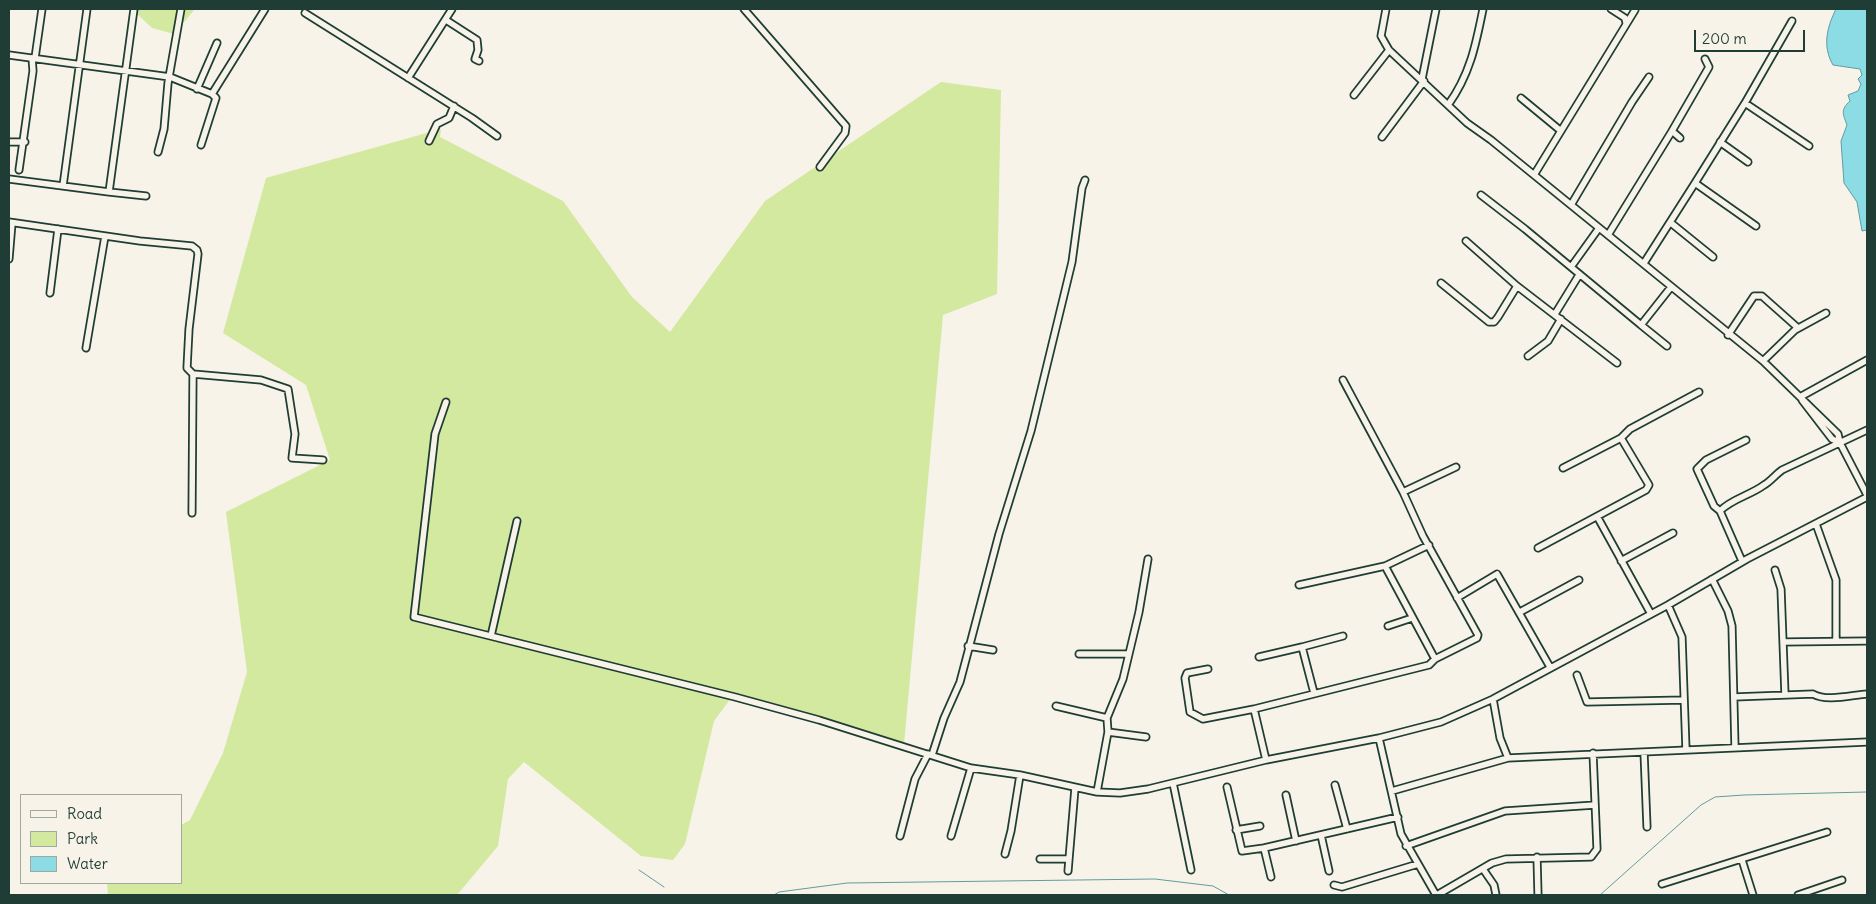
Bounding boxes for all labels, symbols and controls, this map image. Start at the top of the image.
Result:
scale bar [1696,20,1807,52]
text: 200 m [1702,29,1747,48]
legend [20,794,182,884]
text: Road [67,804,102,823]
text: Park [67,829,98,848]
text: Water [67,854,108,873]

